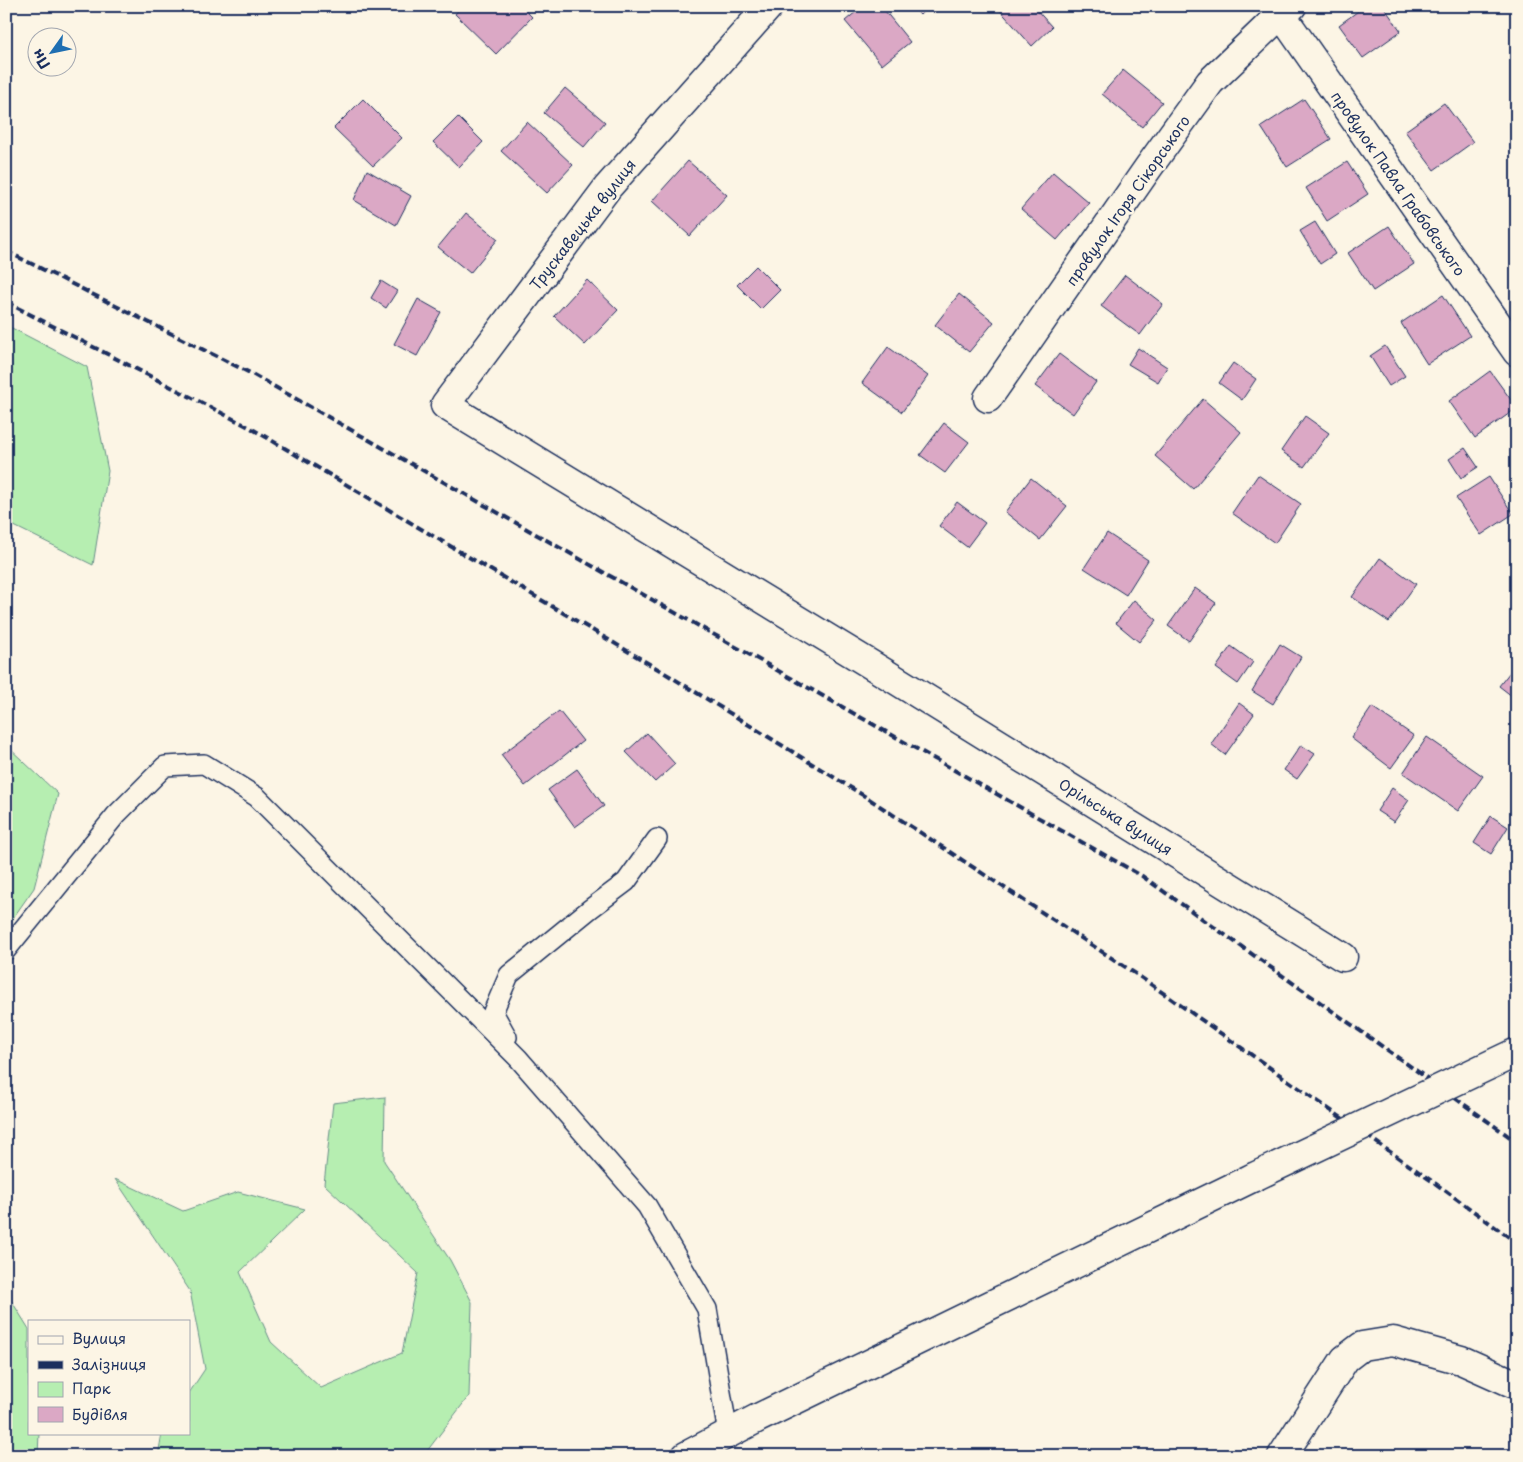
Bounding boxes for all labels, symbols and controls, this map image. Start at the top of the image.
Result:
north arrow [28,28,78,78]
text: Пн [26,45,55,74]
street label: провулок Павла Грабовського [1326,86,1472,280]
street label: провулок Ігоря Сікорського [1059,110,1195,290]
street label: Трускавецька вулиця [523,153,641,295]
street label: Орільська вулиця [1055,772,1177,860]
legend [28,1320,190,1434]
text: Вулиця [72,1326,126,1349]
text: Залізниця [71,1352,146,1375]
text: Парк [72,1376,111,1399]
text: Будівля [72,1402,128,1425]

